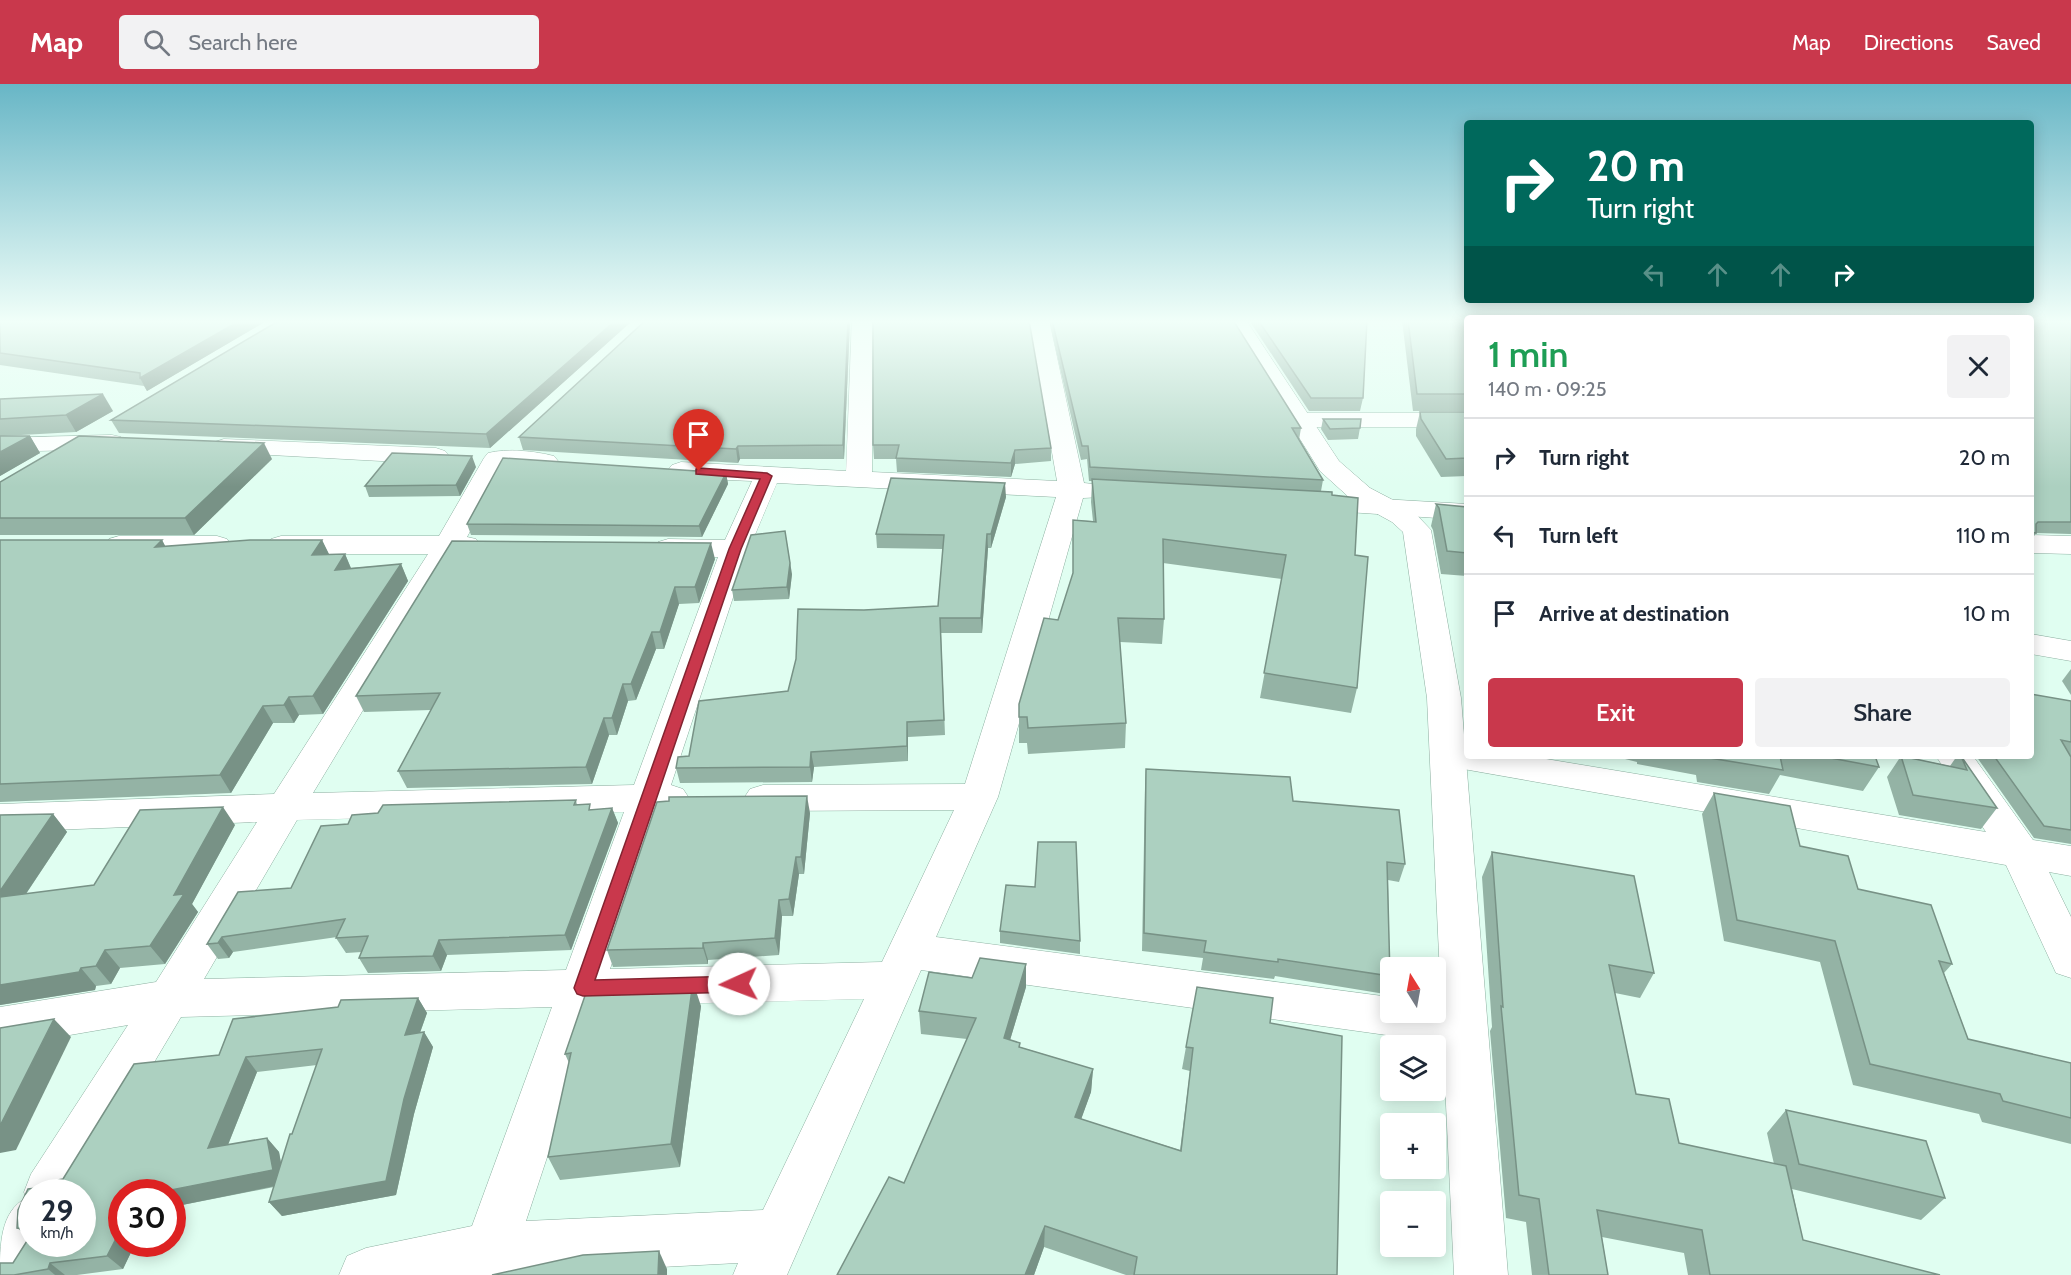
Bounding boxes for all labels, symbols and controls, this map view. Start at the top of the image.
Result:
search box [119,15,539,69]
text: Map [30,25,83,59]
icon: search [140,26,173,59]
text: Search here [188,29,297,56]
text: Map [1792,30,1831,55]
text: Directions [1864,30,1953,55]
text: Saved [1986,30,2041,55]
text: 20 m [1587,140,1685,192]
icon: right [1488,144,1566,222]
text: Turn right [1587,192,1694,225]
icon: left [1638,258,1671,291]
icon: ahead [1701,258,1734,291]
icon: ahead [1764,258,1797,291]
icon: right [1827,258,1860,291]
text: 1 min [1488,332,1568,376]
button: close [1947,335,2010,398]
text: 140 m · 09:25 [1488,377,1607,401]
pin [673,409,724,471]
icon: arrive [682,418,715,451]
icon: right [1488,441,1521,474]
text: Turn right [1539,444,1629,471]
text: 20 m [1959,444,2010,471]
icon: left [1488,519,1521,552]
text: Turn left [1539,522,1618,549]
text: 110 m [1956,522,2010,549]
icon: arrive [1488,597,1521,630]
text: Arrive at destination [1539,600,1729,627]
text: 10 m [1963,600,2010,627]
button: Exit [1488,678,1743,747]
button: Share [1755,678,2010,747]
position arrow [707,952,771,1016]
north arrow [1380,957,1446,1023]
map controls [1380,957,1446,1257]
button: layers [1380,1035,1446,1101]
button: + [1380,1113,1446,1179]
speed limit sign: 30 [108,1179,186,1257]
button: − [1380,1191,1446,1257]
text: 29 [41,1192,73,1229]
text: km/h [41,1224,73,1242]

